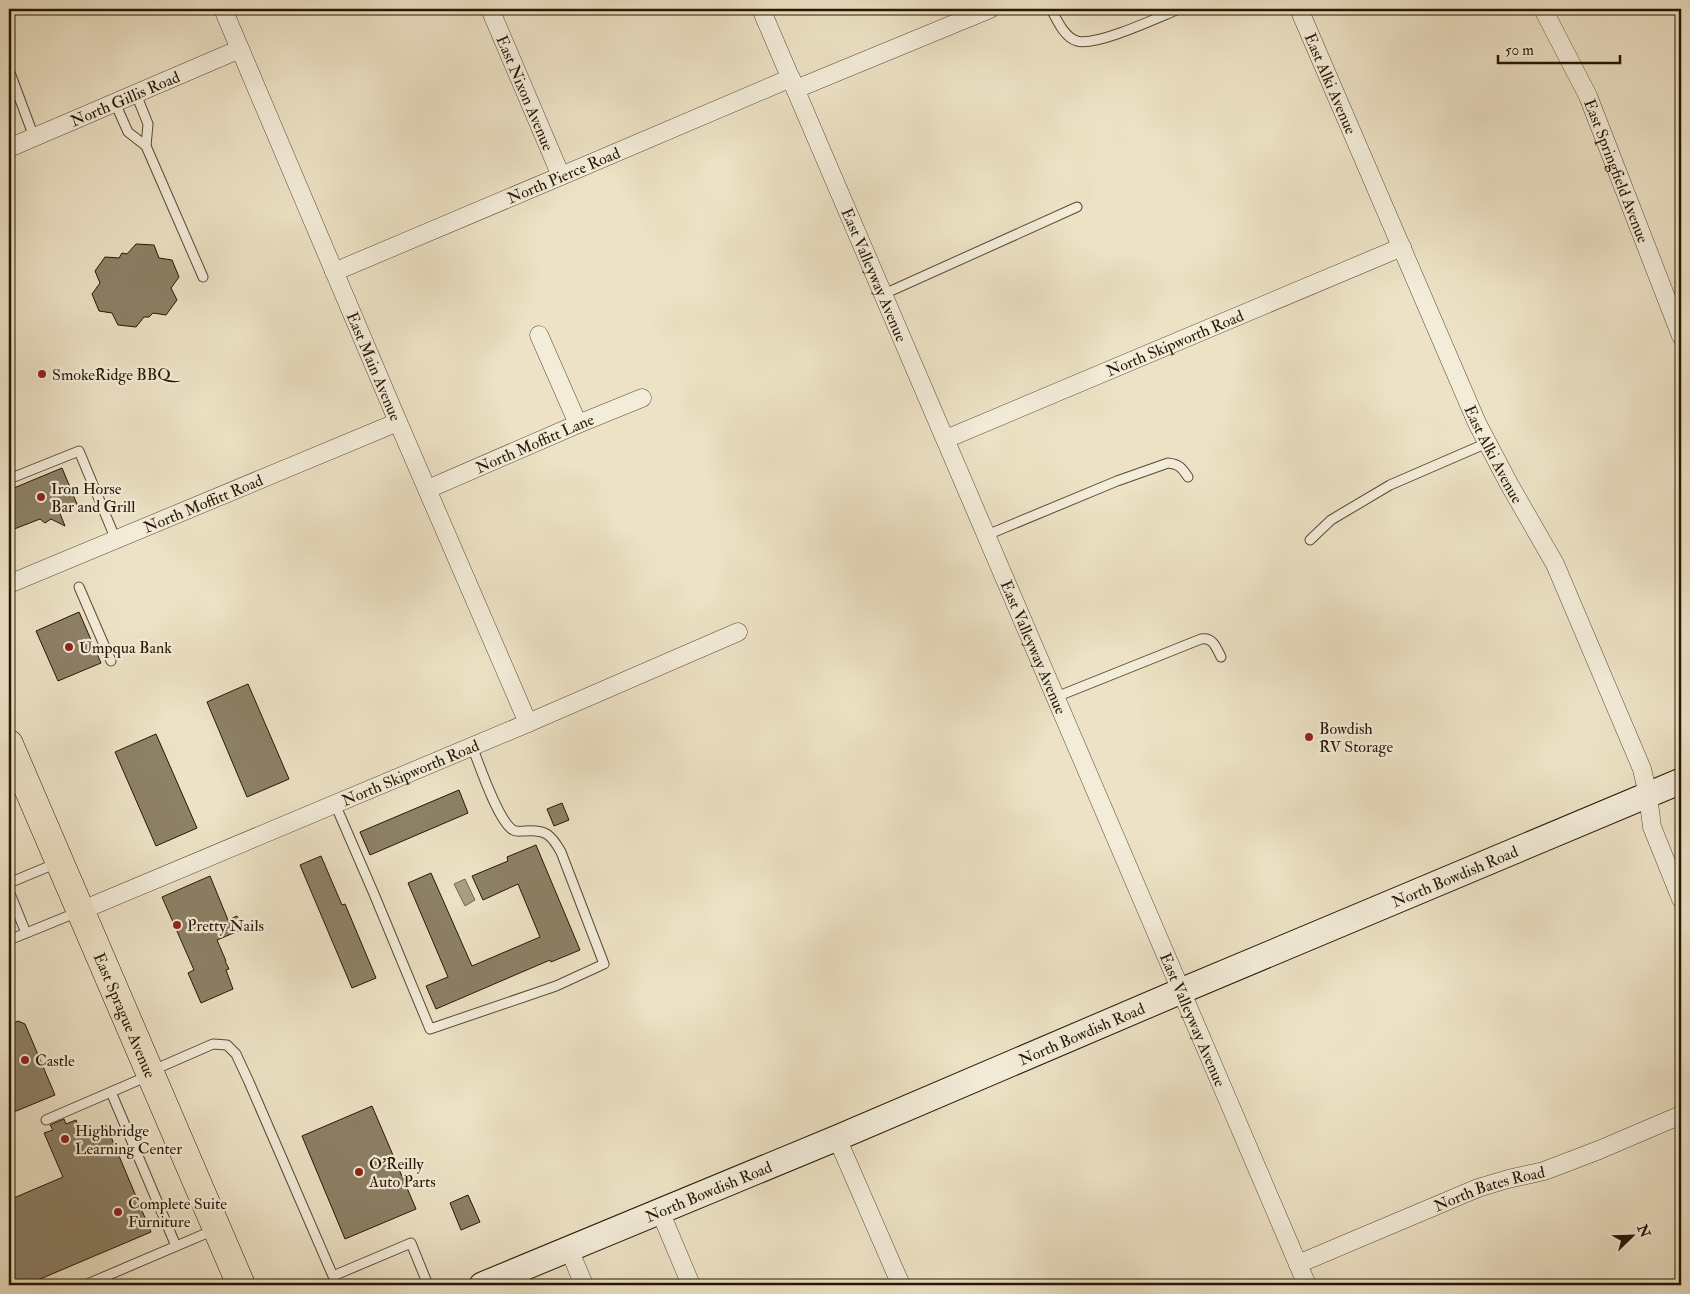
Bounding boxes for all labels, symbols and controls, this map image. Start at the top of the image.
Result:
street label: East Alki Avenue [1300,30,1361,138]
street label: East Nixon Avenue [491,32,558,154]
scale bar [1498,32,1620,64]
text: 50 m [1505,41,1534,60]
street label: North Gillis Road [67,67,183,132]
street label: East Springfield Avenue [1579,96,1653,246]
street label: North Pierce Road [504,143,623,209]
street label: East Valleyway Avenue [836,205,911,345]
street label: North Skipworth Road [1103,306,1247,381]
street label: East Main Avenue [342,309,405,424]
place label: SmokeRidge BBQ [52,365,181,385]
marker: SmokeRidge BBQ [36,368,48,380]
street label: East Alki Avenue [1460,402,1527,508]
street label: North Moffitt Lane [472,409,597,478]
street label: North Moffitt Road [141,470,266,538]
place label: Iron Horse Bar and Grill [51,479,135,517]
marker: Iron Horse Bar and Grill [35,491,47,503]
street label: East Valleyway Avenue [996,577,1071,718]
place label: Umpqua Bank [79,638,172,659]
marker: Umpqua Bank [63,641,75,653]
place label: Bowdish RV Storage [1319,719,1393,757]
marker: Bowdish RV Storage [1303,731,1315,743]
street label: North Skipworth Road [339,736,482,811]
street label: North Bowdish Road [1389,842,1521,912]
place label: Pretty Nails [187,916,264,936]
marker: Pretty Nails [171,919,183,931]
street label: East Sprague Avenue [89,950,160,1082]
street label: East Valleyway Avenue [1155,950,1230,1090]
street label: North Bowdish Road [1016,999,1148,1070]
place label: Castle [35,1051,75,1071]
marker: Castle [19,1054,31,1066]
place label: Highbridge Learning Center [75,1121,182,1159]
marker: Highbridge Learning Center [59,1133,71,1145]
place label: O'Reilly Auto Parts [368,1154,436,1192]
street label: North Bowdish Road [642,1157,775,1227]
street label: North Bates Road [1431,1162,1547,1217]
marker: O'Reilly Auto Parts [353,1166,365,1178]
place label: Complete Suite Furniture [128,1194,227,1232]
marker: Complete Suite Furniture [112,1206,124,1218]
north arrow [1608,1212,1658,1262]
text: N [1633,1221,1654,1241]

